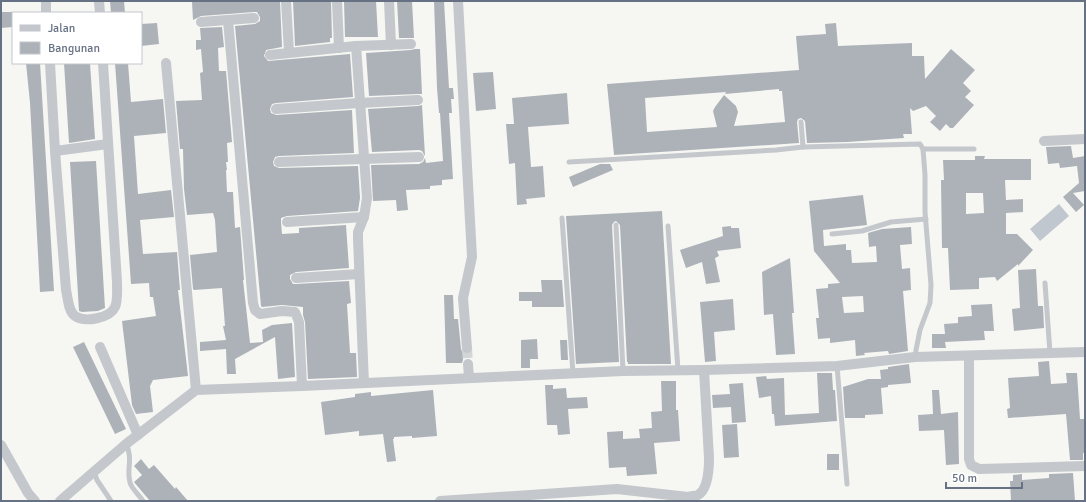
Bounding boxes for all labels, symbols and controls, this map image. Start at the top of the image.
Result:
legend [12,12,142,64]
text: Jalan [48,21,75,36]
text: Bangunan [48,41,100,56]
scale bar [946,464,1022,490]
text: 50 m [952,471,977,486]

